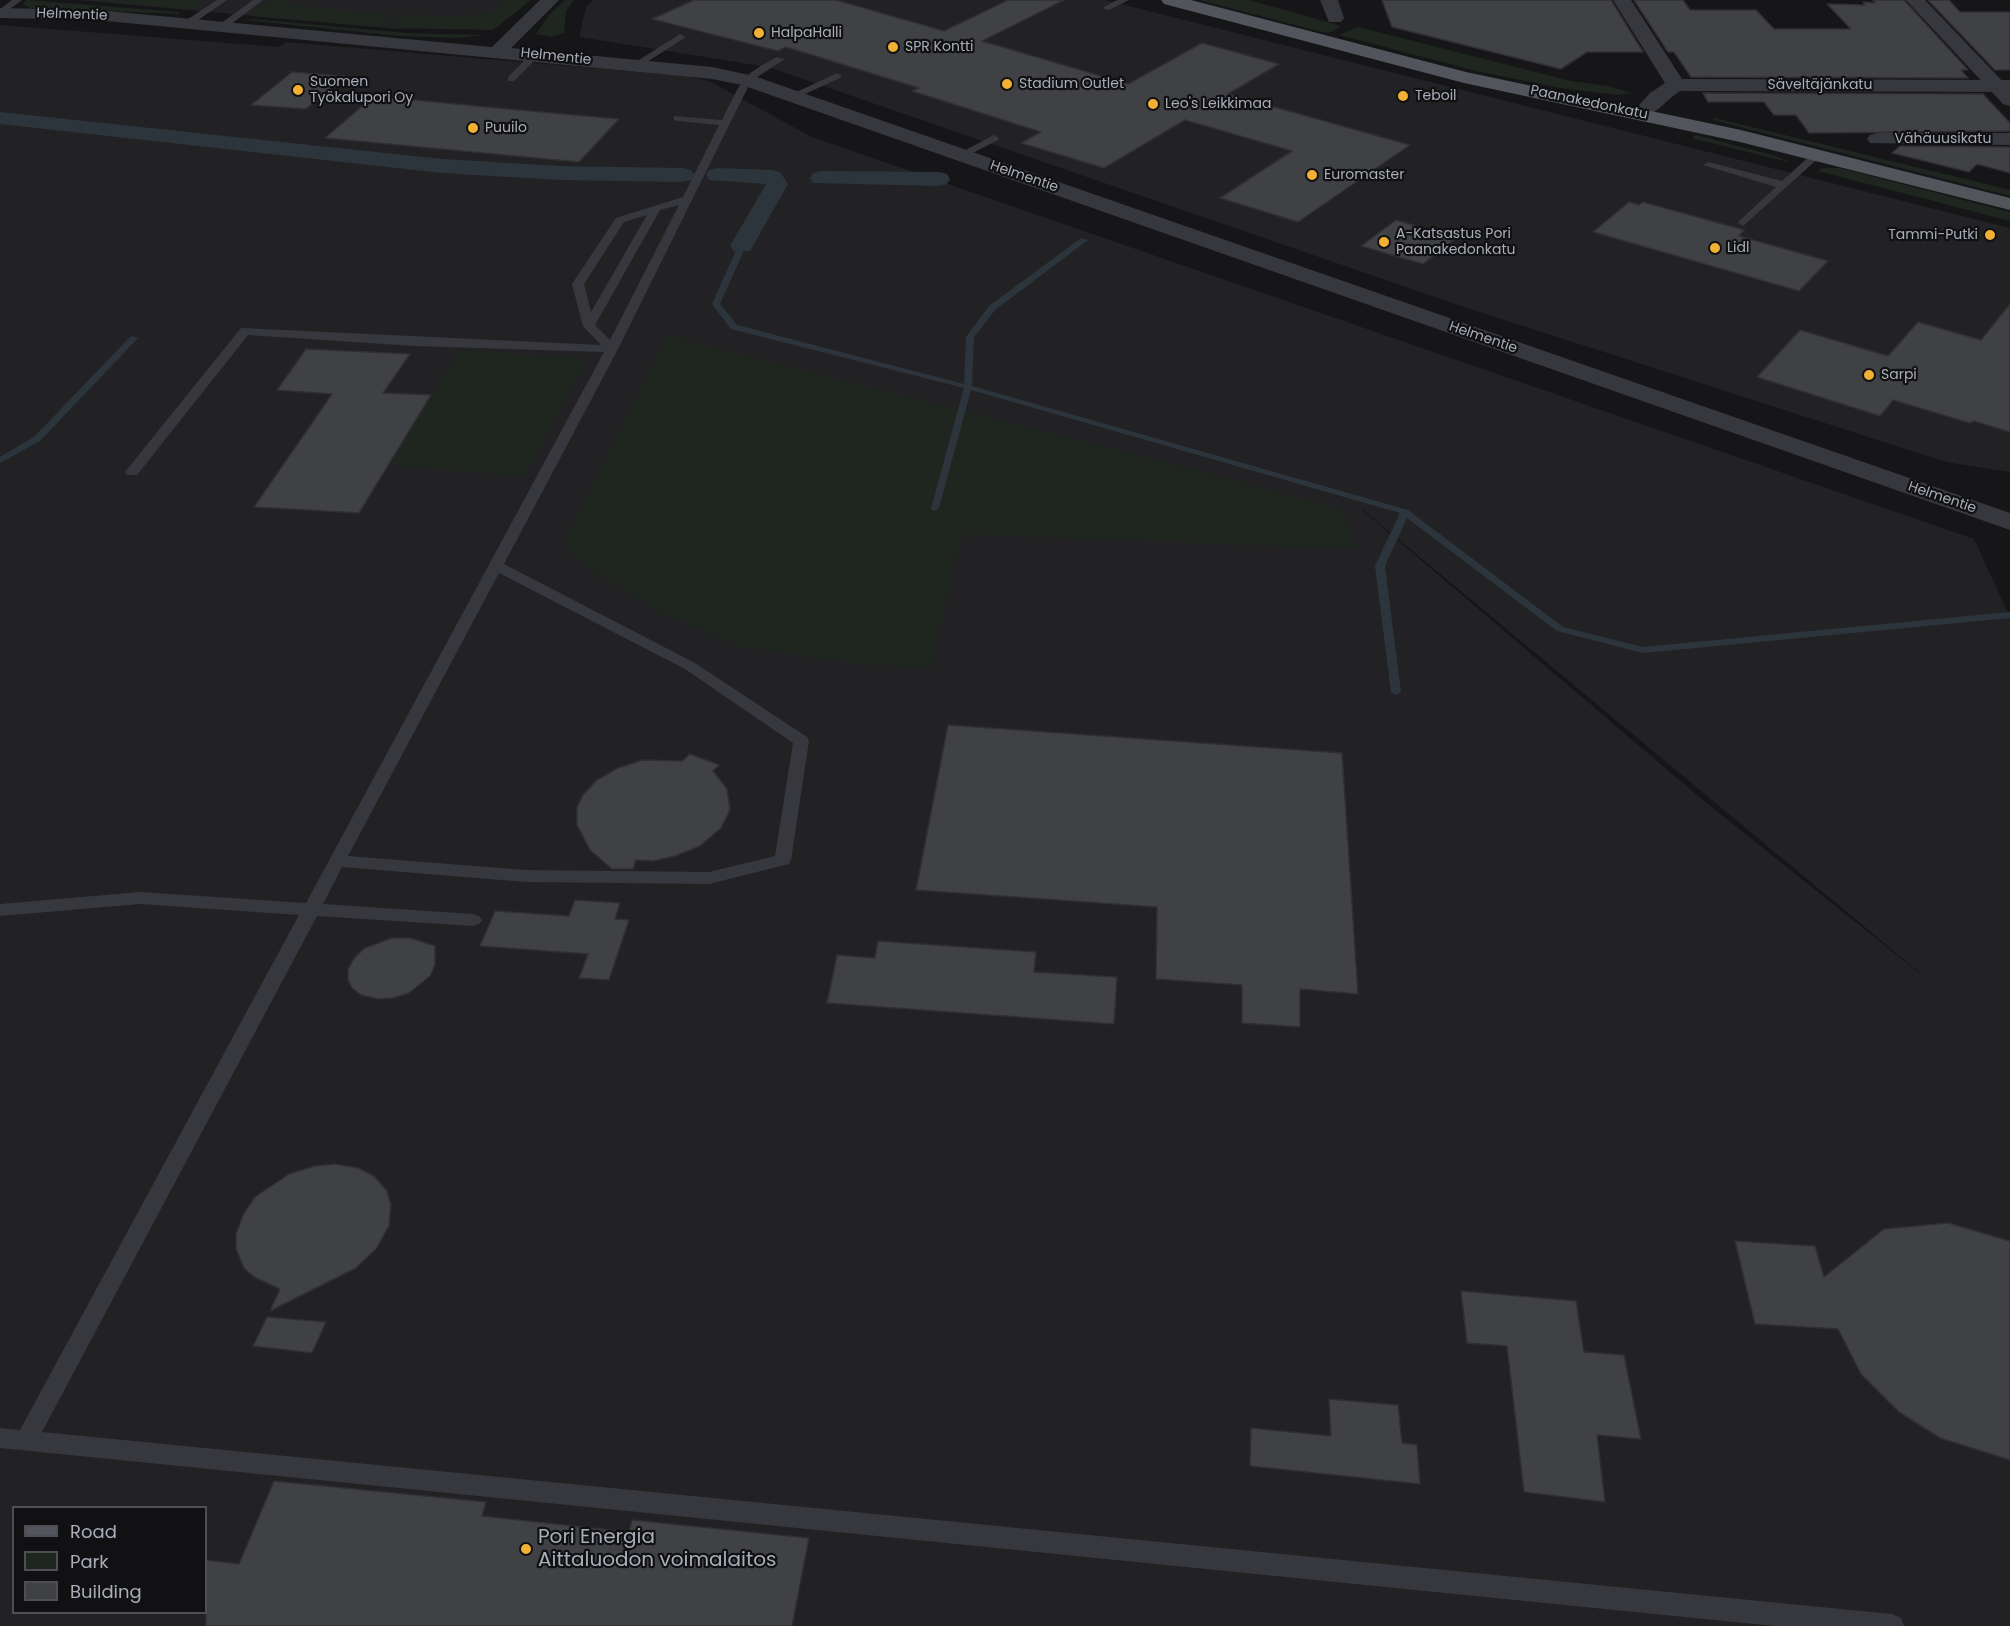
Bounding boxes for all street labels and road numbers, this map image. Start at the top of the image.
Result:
street label: Helmentie [36,5,108,25]
street label: Helmentie [520,45,592,69]
street label: Säveltäjänkatu [1768,77,1872,93]
street label: Paanakedonkatu [1529,82,1649,124]
street label: Vähäuusikatu [1895,131,1991,147]
street label: Helmentie [988,157,1060,197]
street label: Helmentie [1447,318,1519,358]
street label: Helmentie [1906,478,1978,518]

